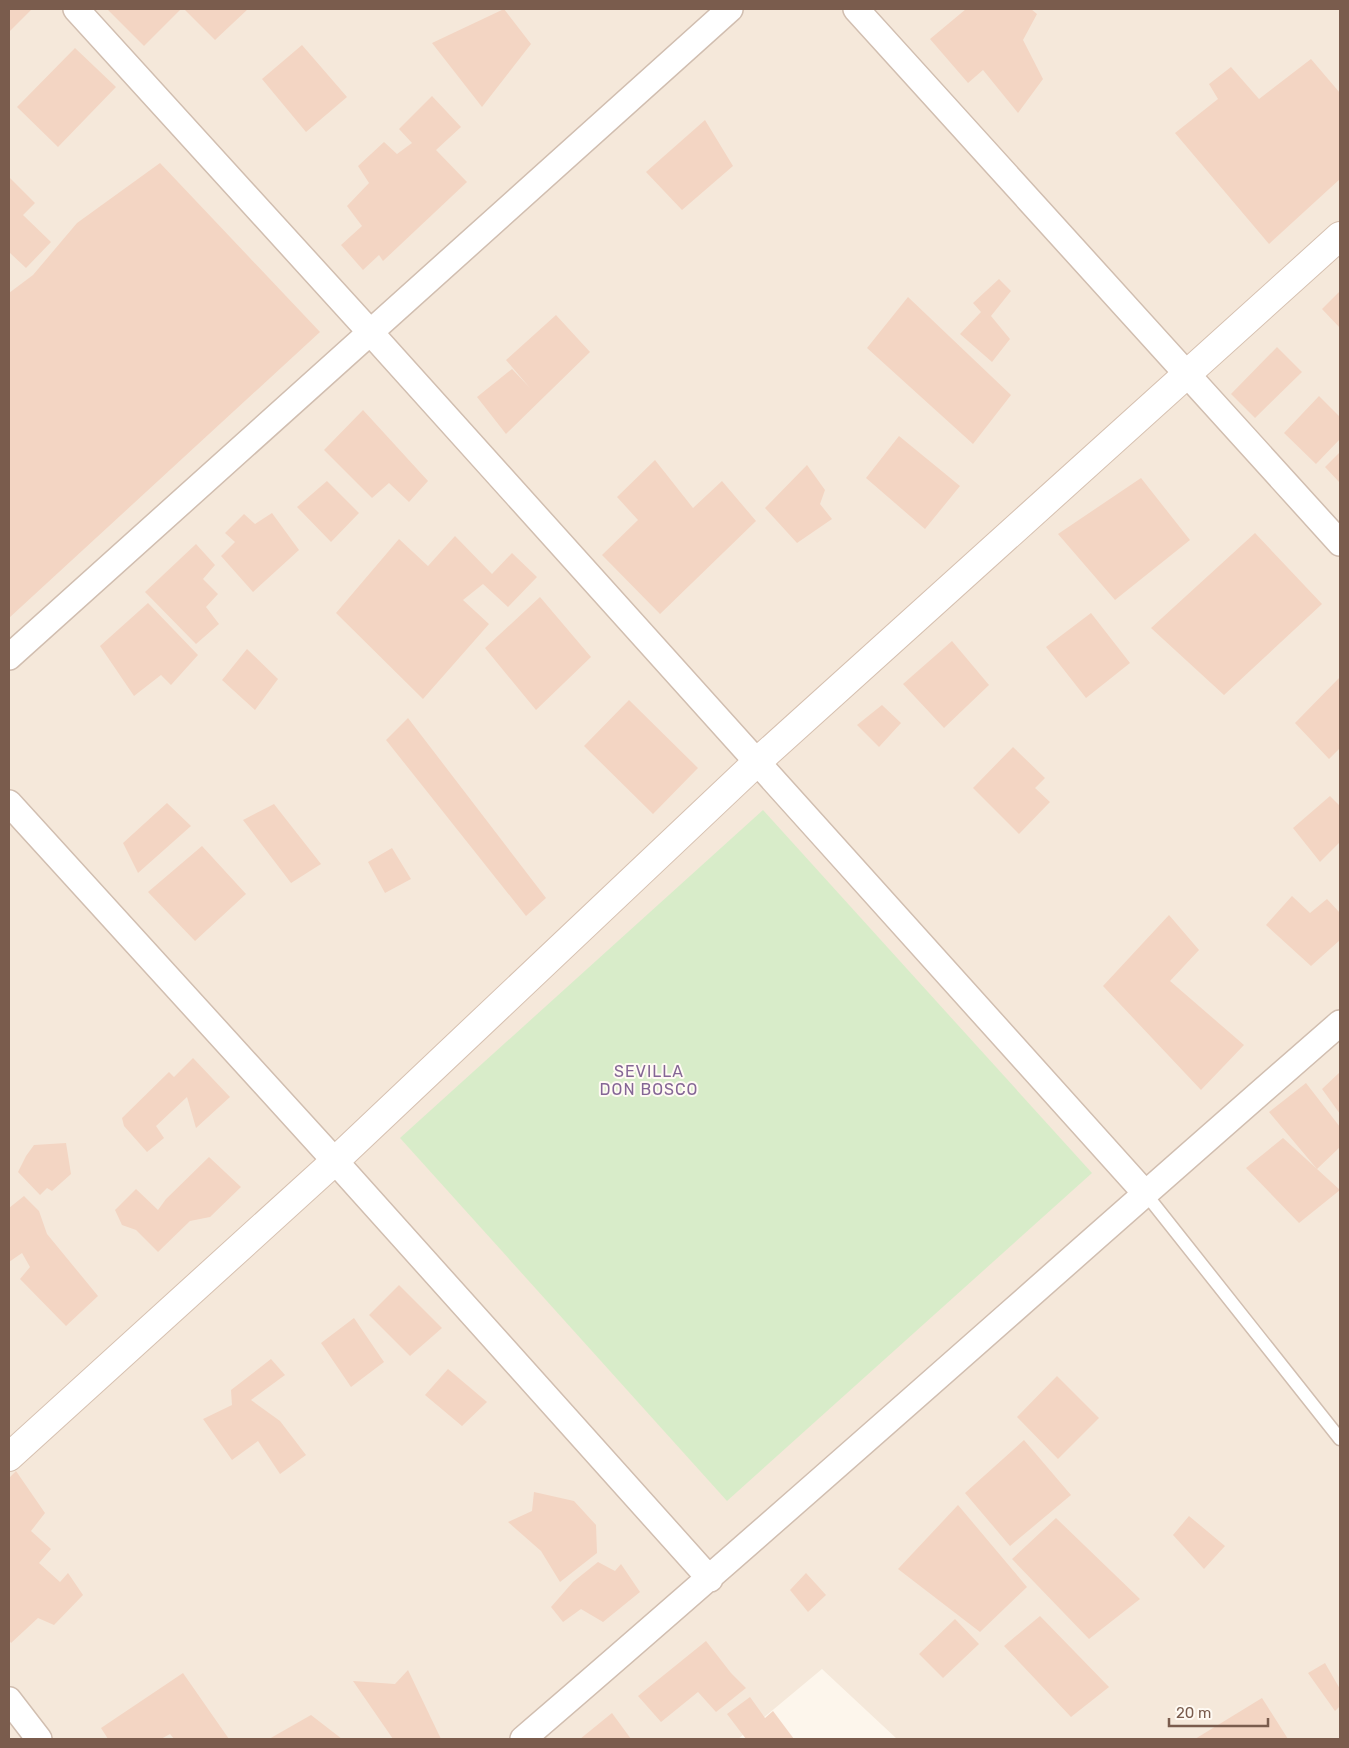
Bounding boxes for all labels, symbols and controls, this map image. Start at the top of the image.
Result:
district label: SEVILLA DON BOSCO [600,1062,698,1099]
scale bar [1169,1696,1268,1728]
text: 20 m [1176,1704,1211,1722]

